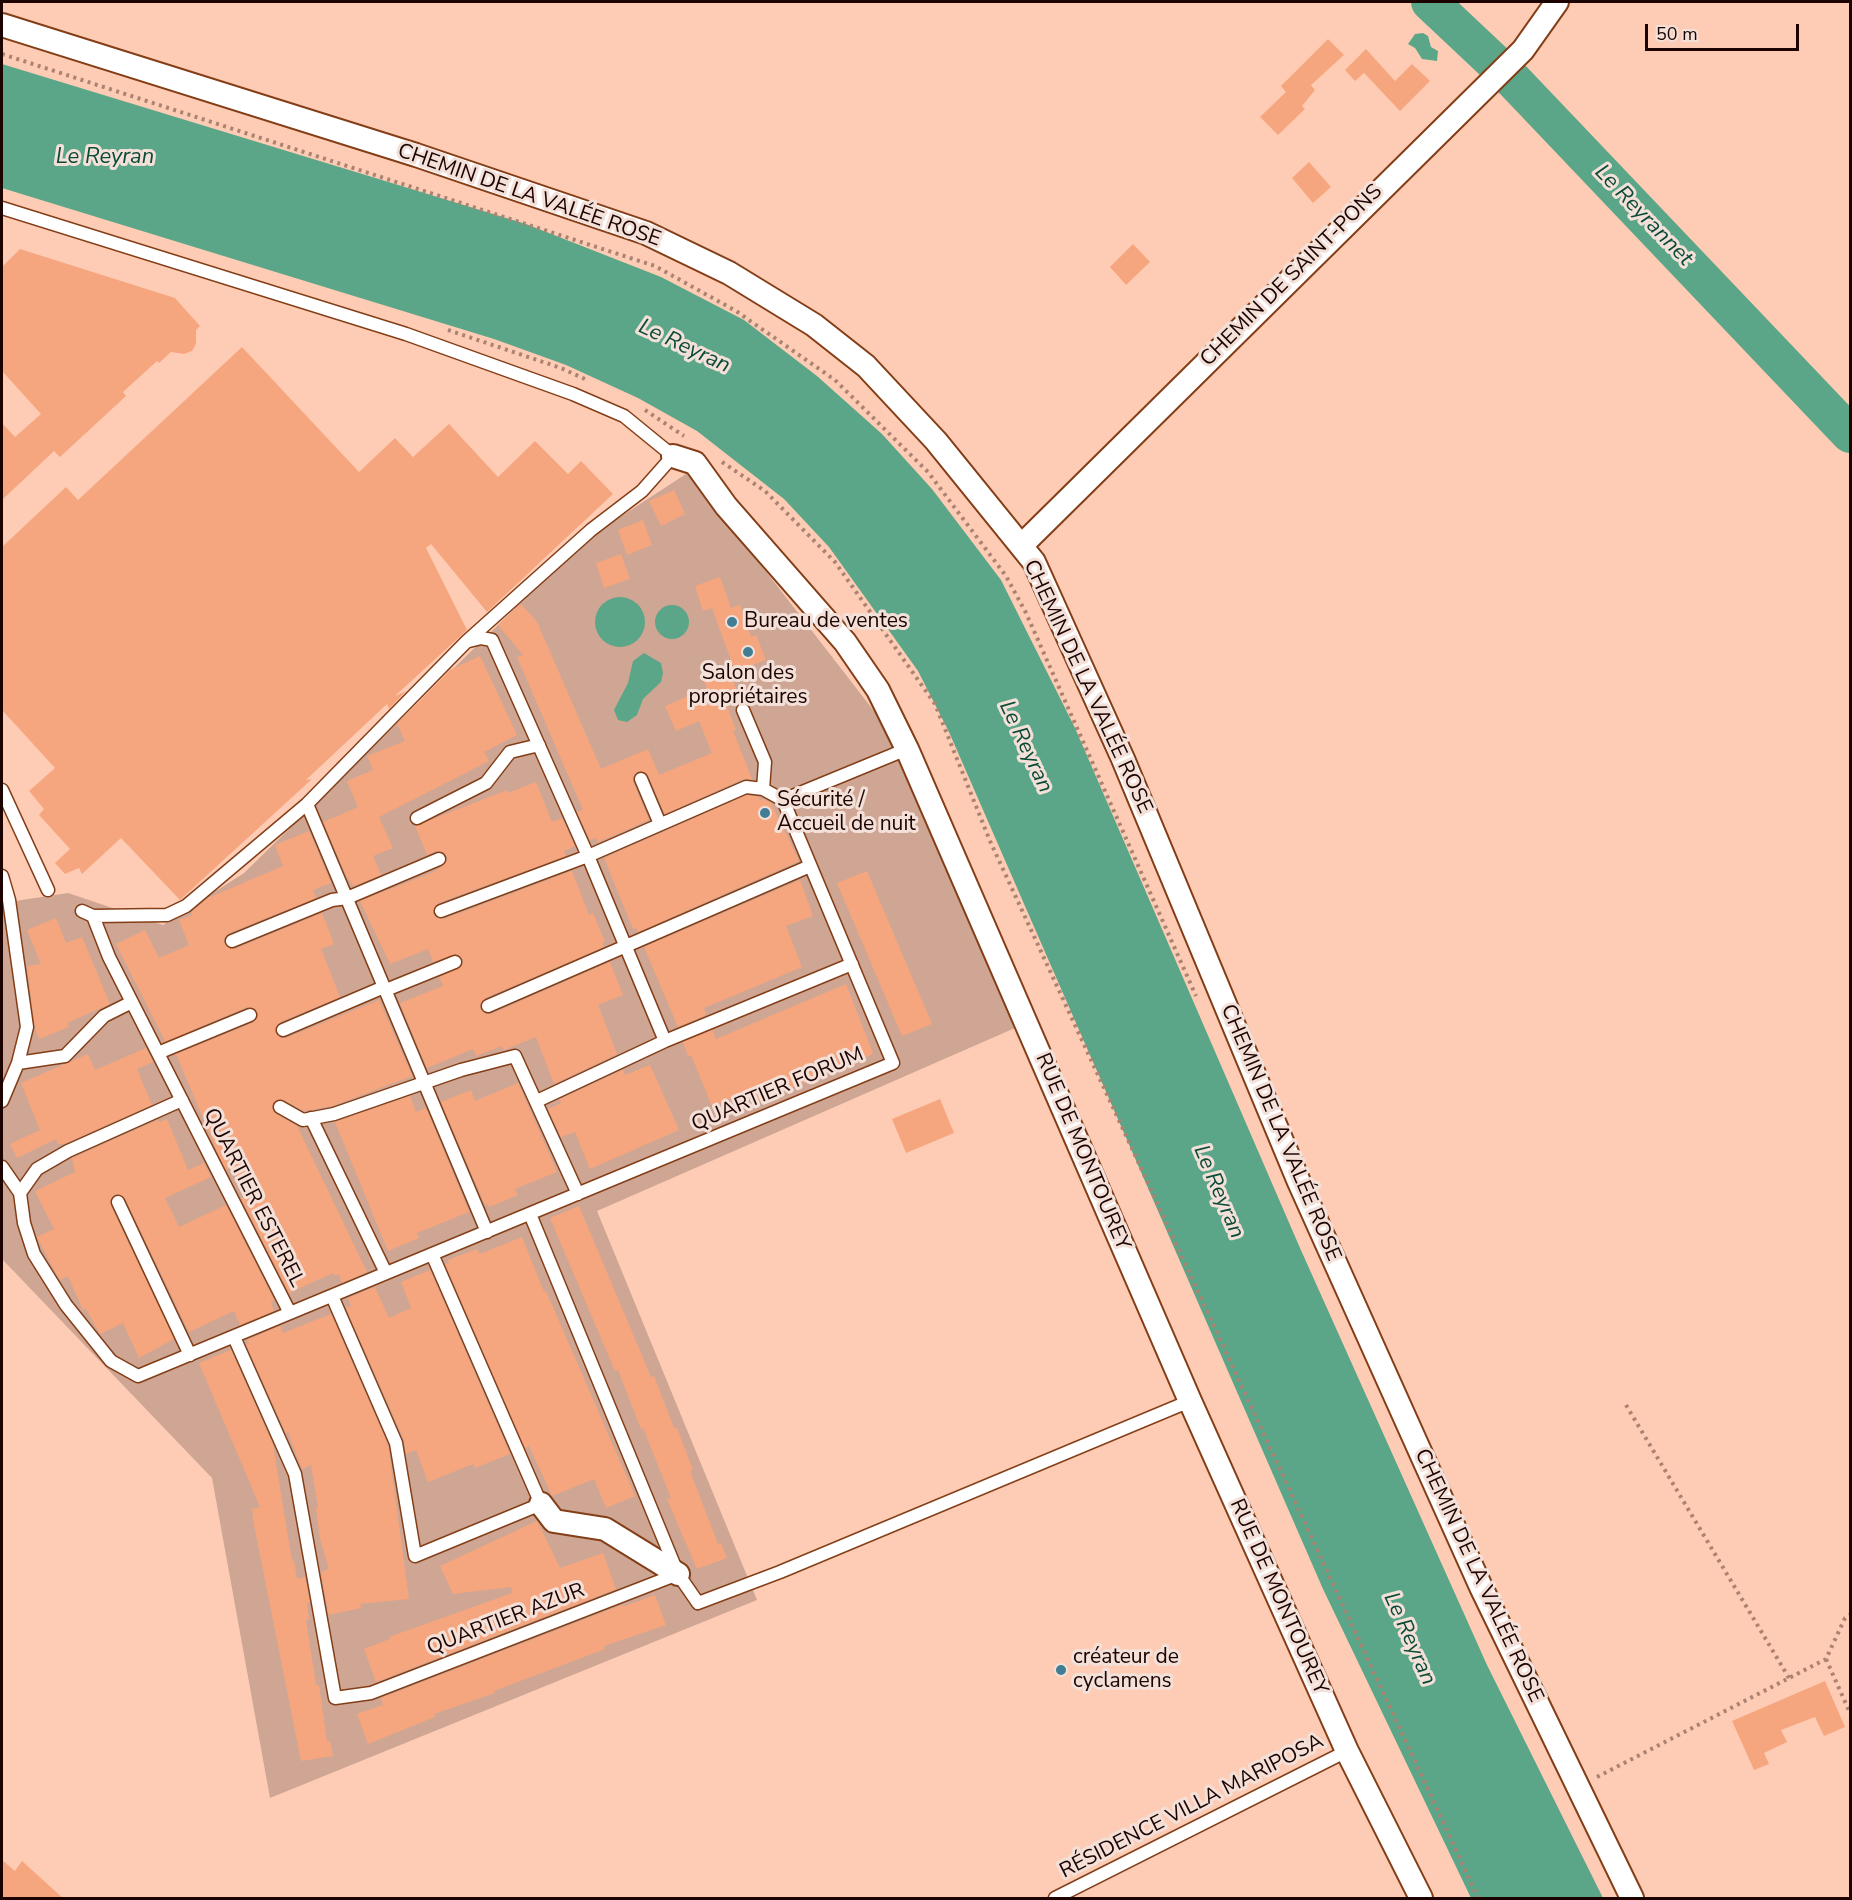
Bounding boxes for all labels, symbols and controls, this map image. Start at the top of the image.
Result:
scale bar [1648,12,1802,50]
text: 50 m [1656,22,1698,46]
street label: CHEMIN DE LA VALÉE ROSE [394,139,664,253]
water label: Le Reyran [56,145,154,171]
water label: Le Reyrannet [1588,160,1698,272]
street label: CHEMIN DE SAINT-PONS [1196,180,1388,372]
water label: Le Reyran [634,314,734,380]
street label: CHEMIN DE LA VALÉE ROSE [1017,556,1157,818]
place label: Bureau de ventes [744,609,908,635]
marker: Bureau de ventes [725,615,739,629]
marker: Salon des propriétaires [741,645,755,659]
place label: Salon des propriétaires [688,661,808,711]
water label: Le Reyran [992,697,1058,797]
place label: Sécurité / Accueil de nuit [777,788,916,838]
marker: Sécurité / Accueil de nuit [758,806,772,820]
street label: CHEMIN DE LA VALÉE ROSE [1214,1001,1346,1265]
street label: QUARTIER FORUM [688,1042,868,1138]
street label: RUE DE MONTOUREY [1029,1050,1135,1254]
street label: QUARTIER ESTEREL [197,1104,309,1292]
water label: Le Reyran [1187,1142,1249,1242]
street label: CHEMIN DE LA VALÉE ROSE [1408,1445,1548,1707]
street label: RUE DE MONTOUREY [1223,1495,1333,1699]
street label: QUARTIER AZUR [424,1578,588,1662]
water label: Le Reyran [1377,1589,1441,1689]
place label: créateur de cyclamens [1073,1645,1179,1695]
marker: créateur de cyclamens [1054,1663,1068,1677]
street label: RÉSIDENCE VILLA MARIPOSA [1056,1729,1328,1885]

